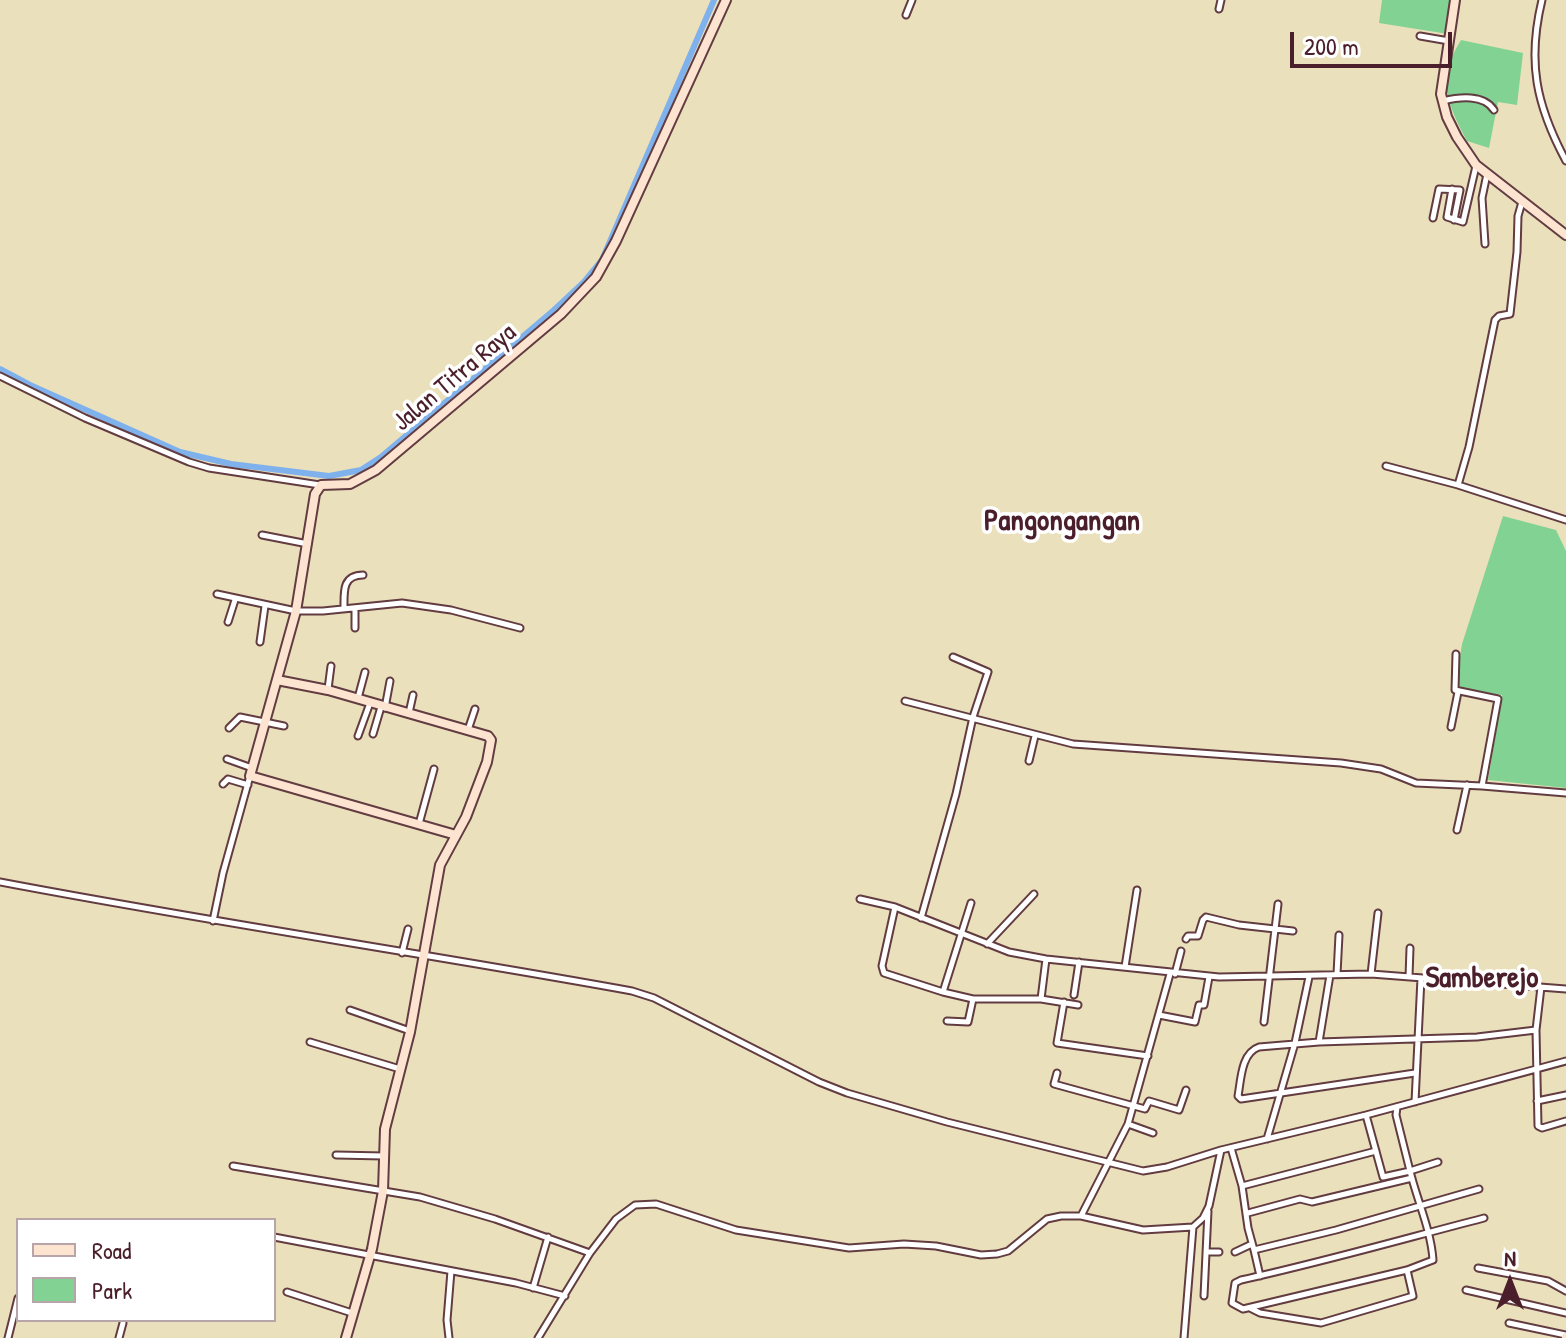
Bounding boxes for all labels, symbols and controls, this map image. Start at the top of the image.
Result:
scale bar [1294,16,1456,66]
text: 200 m [1304,30,1359,62]
street label: Jalan Titra Raya [387,318,523,438]
district label: Pangongangan [984,504,1140,540]
district label: Samberejo [1426,961,1538,997]
legend [16,1218,276,1322]
text: Road [92,1234,131,1266]
north arrow [1470,1242,1550,1322]
text: N [1504,1243,1516,1273]
text: Park [92,1274,132,1306]

